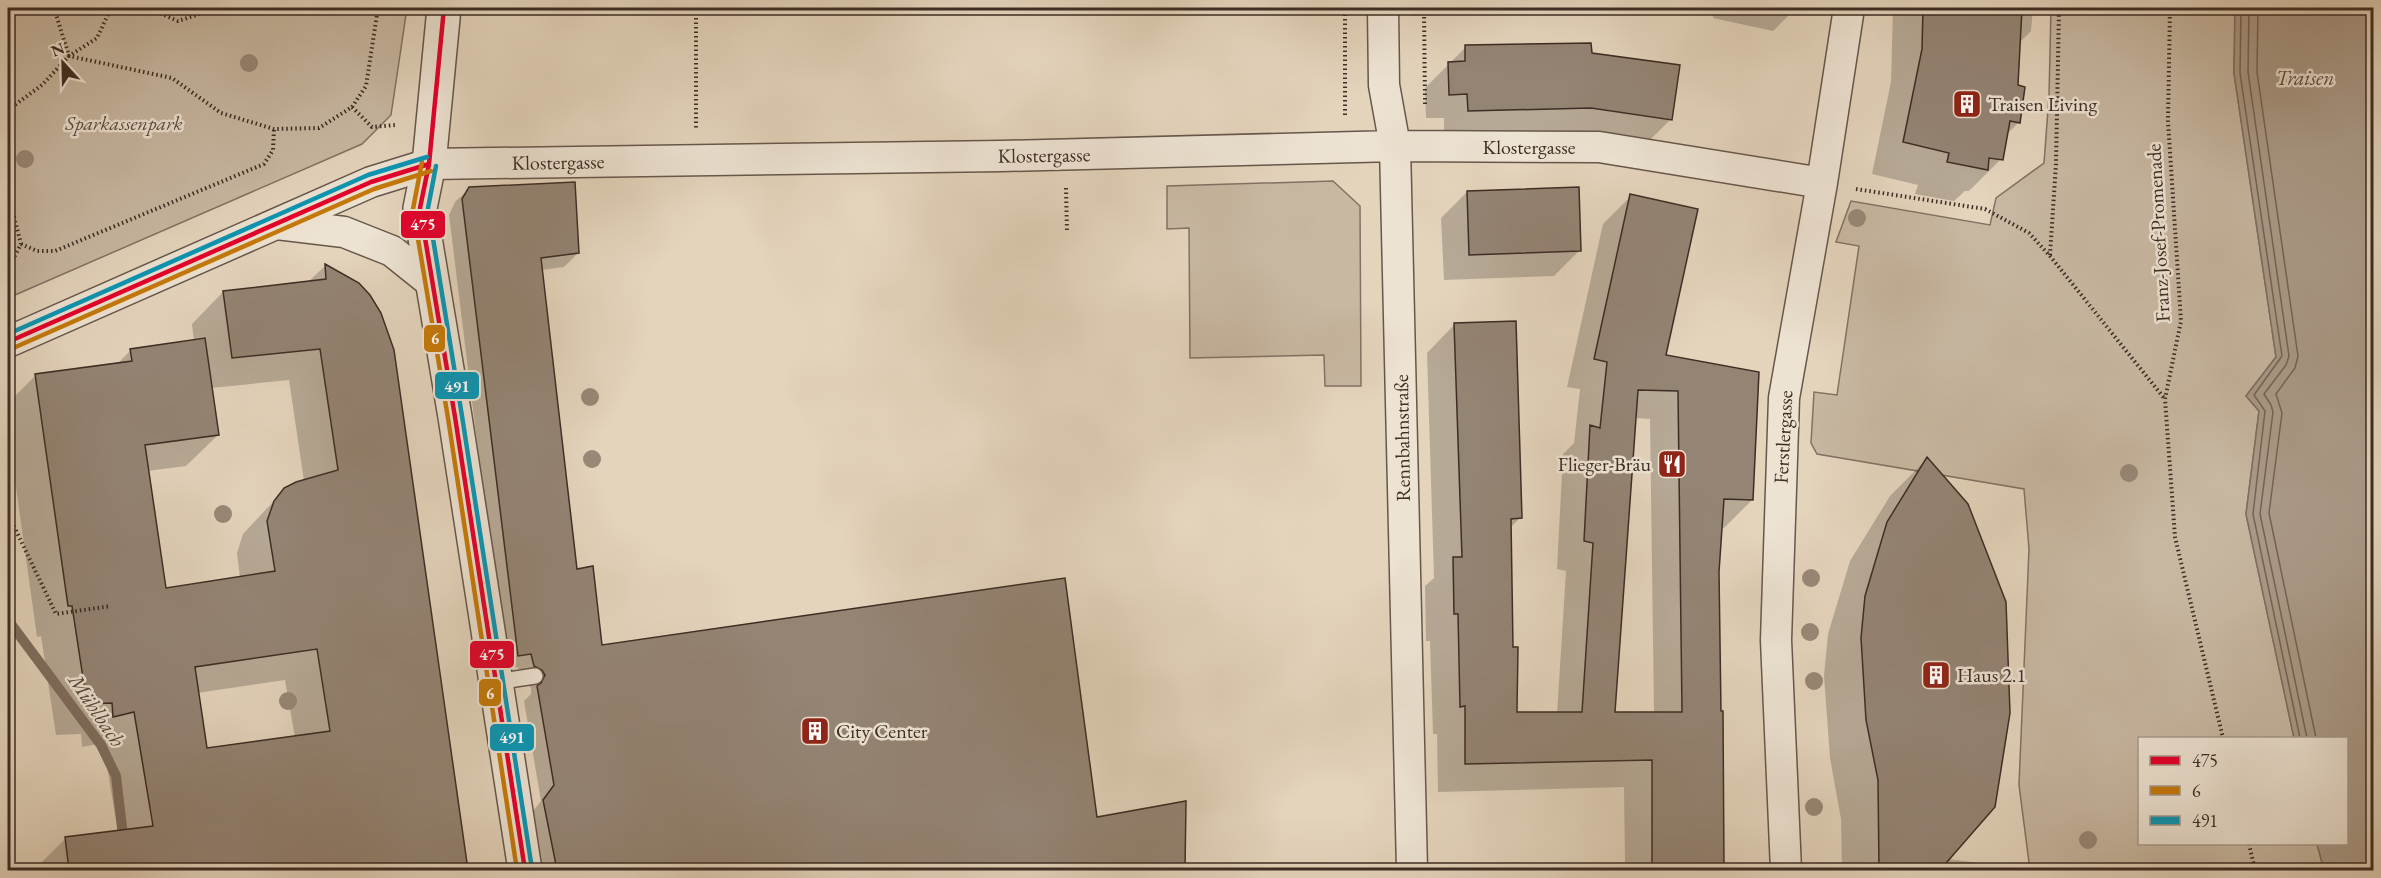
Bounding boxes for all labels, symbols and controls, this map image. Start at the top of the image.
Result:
north arrow [33,33,93,93]
text: N [48,37,68,62]
water label: Traisen [2276,64,2334,91]
building icon: Traisen Living [1951,88,1983,120]
place label: Traisen Living [1988,91,2098,117]
park label: Sparkassenpark [64,110,183,136]
street label: Klostergasse [1483,134,1576,160]
street label: Klostergasse [997,141,1091,169]
street label: Franz-Josef-Promenade [2140,143,2176,323]
street label: Klostergasse [511,148,605,176]
line badge: 475 [400,210,446,239]
text: 475 [410,214,436,235]
line badge: 6 [423,324,446,353]
text: 6 [431,328,440,349]
line badge: 491 [434,371,480,400]
street label: Rennbahnstraße [1388,374,1416,502]
text: 491 [444,376,470,397]
street label: Ferstlergasse [1768,389,1798,484]
restaurant icon: Flieger-Bräu [1656,448,1688,480]
place label: Flieger-Bräu [1558,451,1651,477]
line badge: 475 [469,640,515,669]
text: 475 [479,644,505,665]
building icon: Haus 2.1 [1920,659,1952,691]
place label: Haus 2.1 [1957,662,2026,688]
water label: Mühlbach [62,666,131,752]
line badge: 6 [478,678,502,707]
text: 6 [486,683,495,704]
building icon: City Center [799,715,831,747]
place label: City Center [836,718,928,744]
line badge: 491 [489,723,535,752]
text: 491 [499,727,525,748]
legend [2138,737,2348,845]
text: 475 [2192,749,2218,772]
text: 6 [2192,779,2201,802]
text: 491 [2192,809,2218,832]

